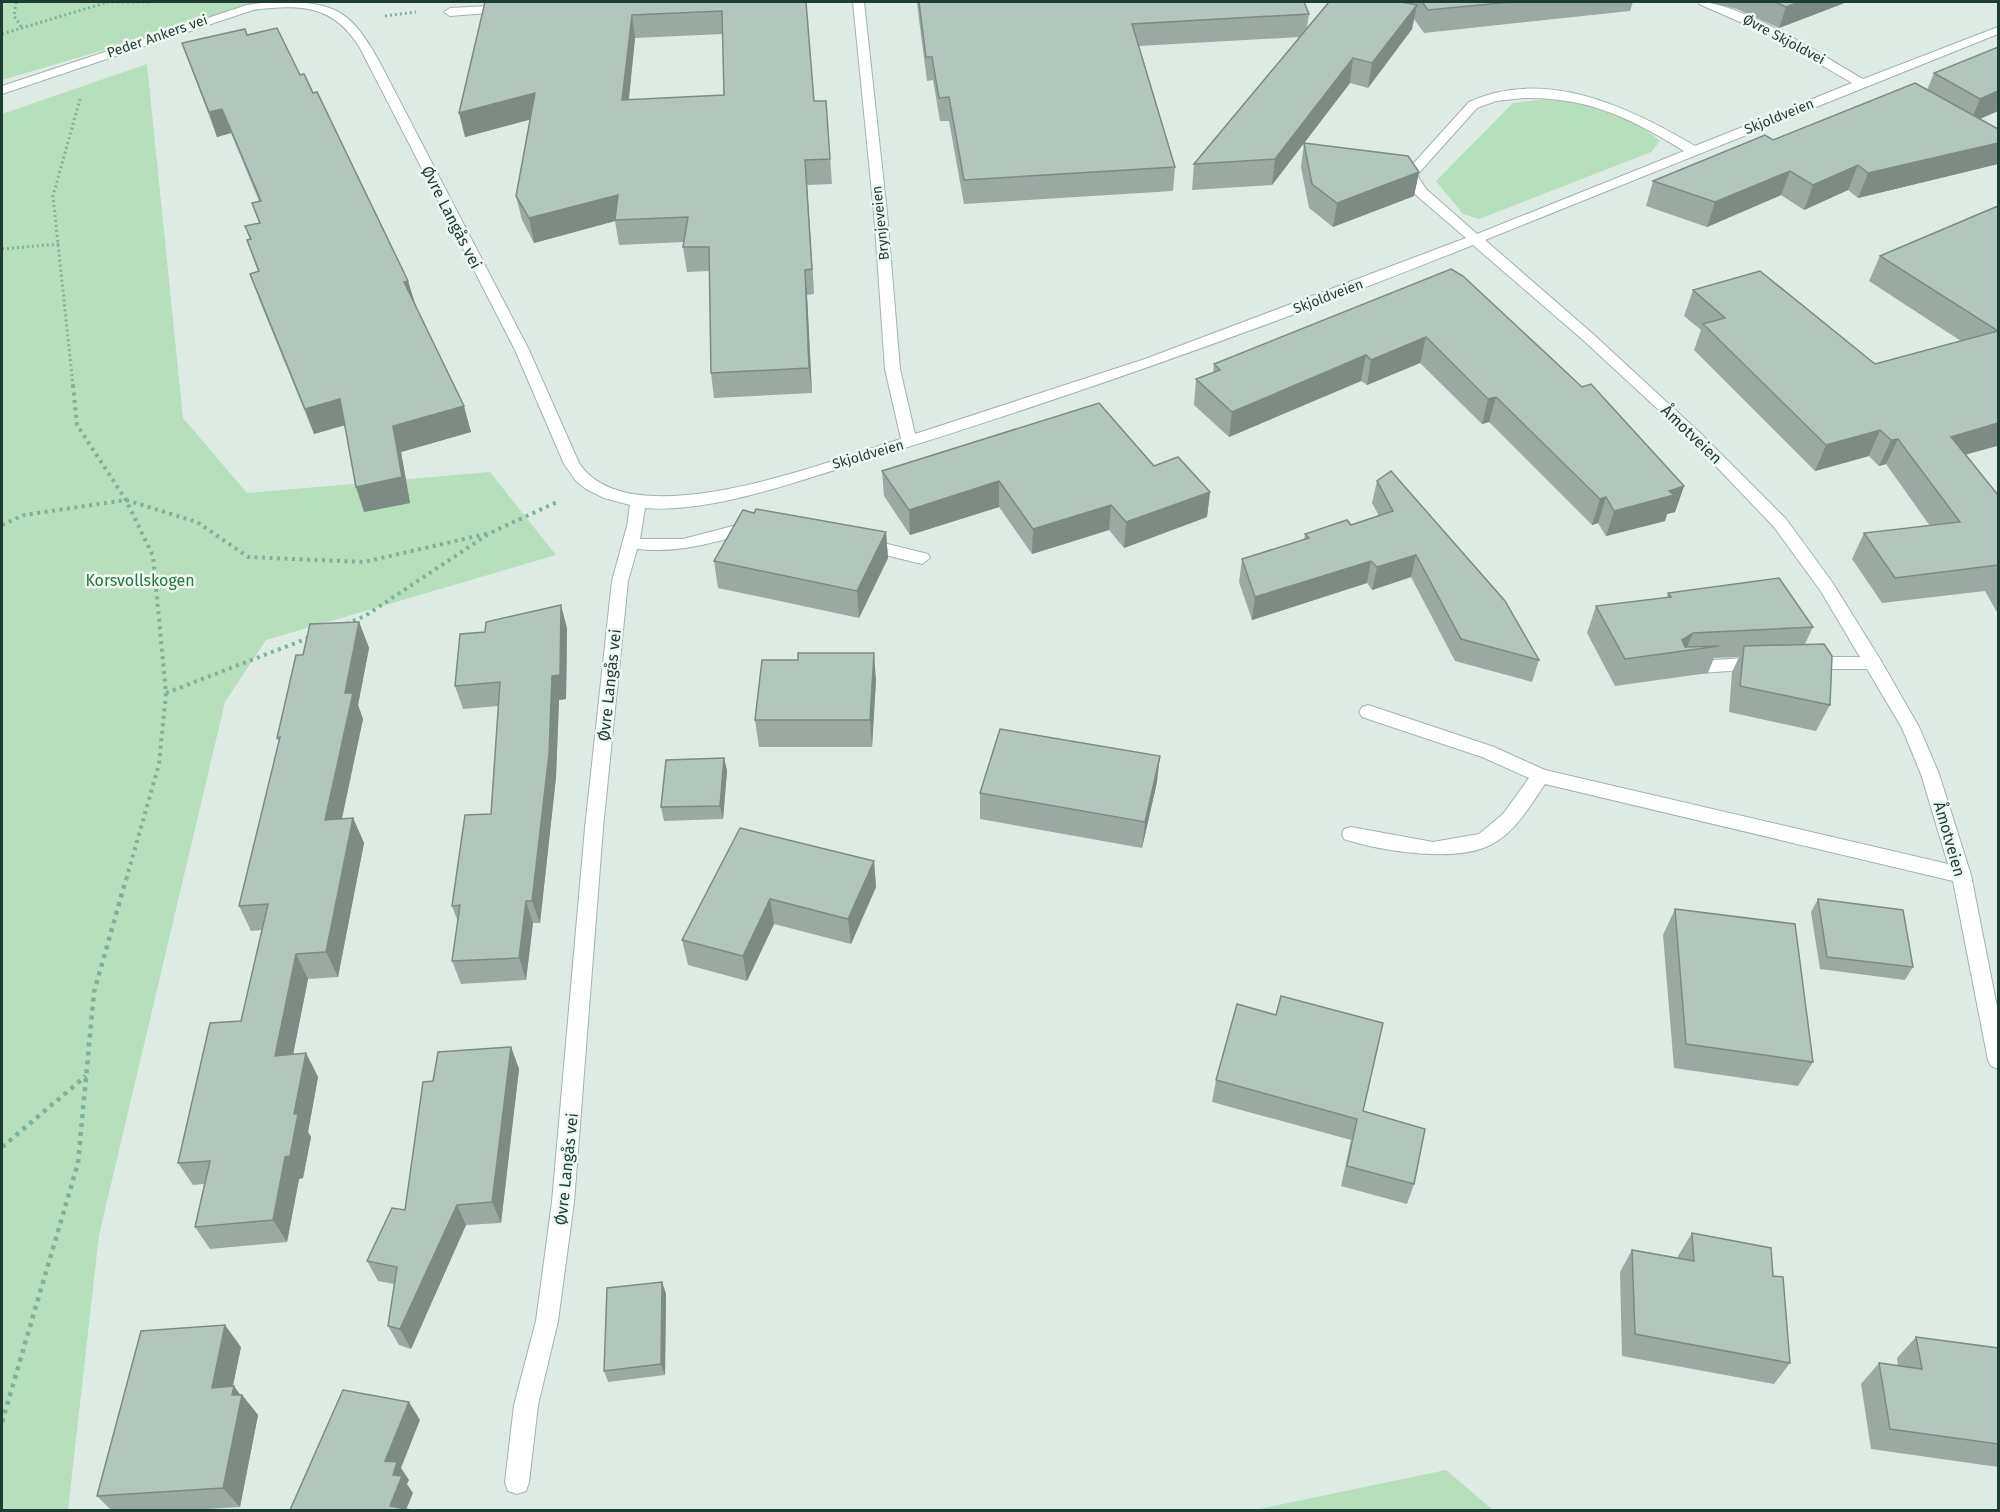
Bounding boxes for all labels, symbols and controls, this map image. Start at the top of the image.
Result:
street label: Peder Ankers vei [105,11,210,62]
street label: Øvre Skjoldvei [1740,11,1828,68]
street label: Skjoldveien [1742,95,1816,138]
street label: Øvre Langås vei [417,163,486,272]
street label: Brynjeveien [868,185,893,261]
street label: Skjoldveien [1291,275,1366,318]
street label: Åmotveien [1657,400,1727,468]
street label: Skjoldveien [830,436,906,473]
park label: Korsvollskogen [85,571,195,590]
street label: Øvre Langås vei [594,628,625,742]
street label: Åmotveien [1930,799,1970,879]
street label: Øvre Langås vei [551,1112,582,1226]

